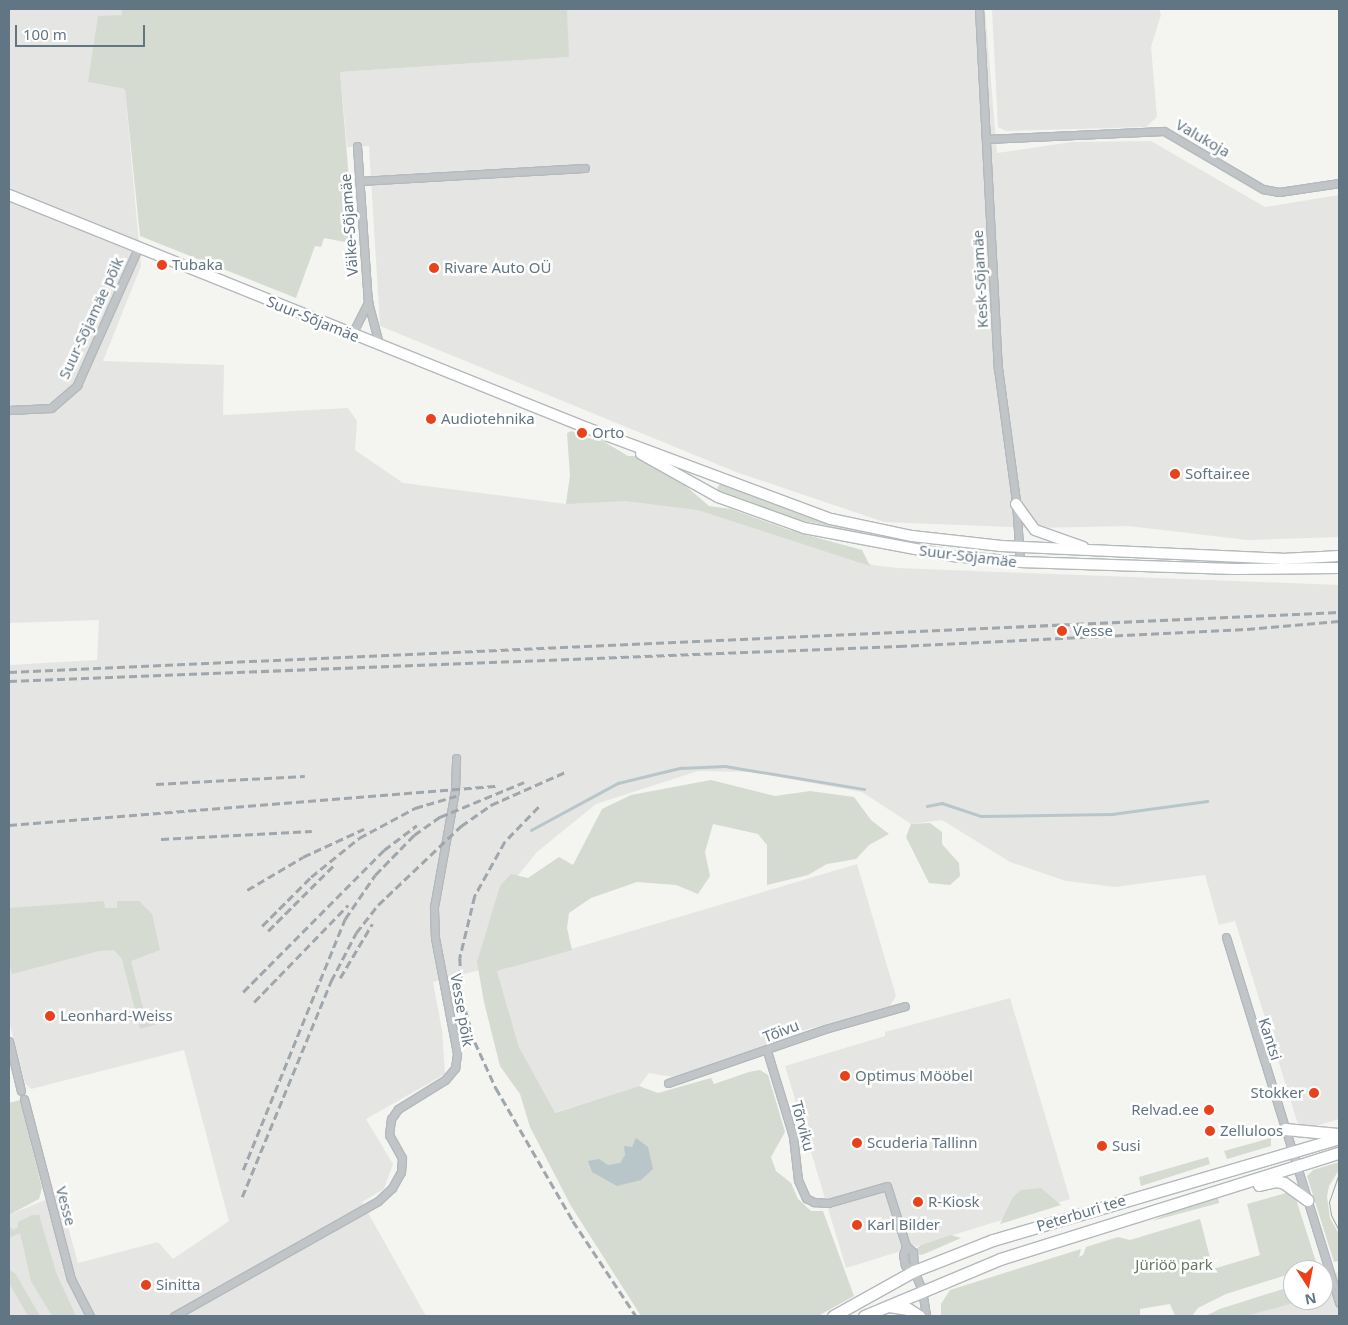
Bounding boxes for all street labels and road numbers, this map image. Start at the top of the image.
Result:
street label: Valukoja [1173,115,1233,161]
street label: Väike-Sõjamäe [336,173,362,277]
street label: Kesk-Sõjamäe [968,229,992,329]
street label: Suur-Sõjamäe põik [55,254,127,382]
street label: Suur-Sõjamäe [264,292,362,346]
street label: Suur-Sõjamäe [918,541,1018,571]
street label: Vesse põik [447,972,477,1048]
street label: Tõivu [760,1016,802,1046]
street label: Kantsi [1255,1016,1285,1062]
street label: Tõrviku [788,1099,818,1153]
street label: Vesse [52,1184,80,1228]
street label: Peterburi tee [1034,1191,1128,1235]

